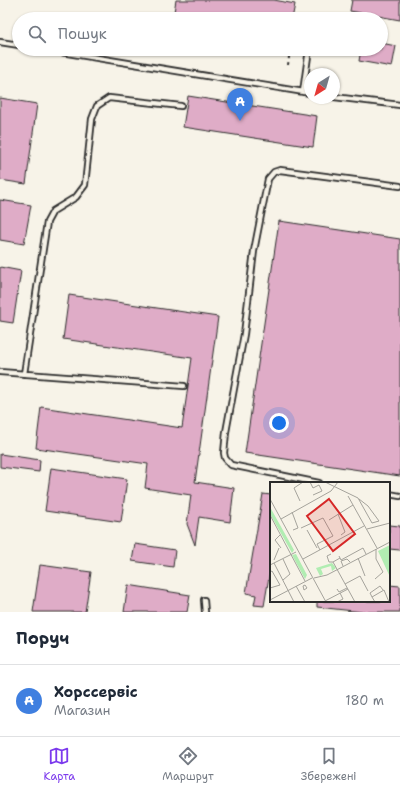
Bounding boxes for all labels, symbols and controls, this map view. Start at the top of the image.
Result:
search box [12,12,388,56]
icon: search [26,23,48,45]
text: Пошук [58,24,107,44]
north arrow [304,68,340,104]
pin: A [227,88,253,121]
your location [269,413,289,433]
inset map [270,482,390,602]
text: Поруч [16,627,69,649]
text: Хорссервіс [54,682,138,702]
text: A [24,692,34,709]
text: 180 m [345,692,384,709]
text: Магазин [54,702,110,719]
tab: Карта [44,745,75,784]
tab: Маршрут [162,745,214,784]
tab: Збережені [301,745,356,784]

